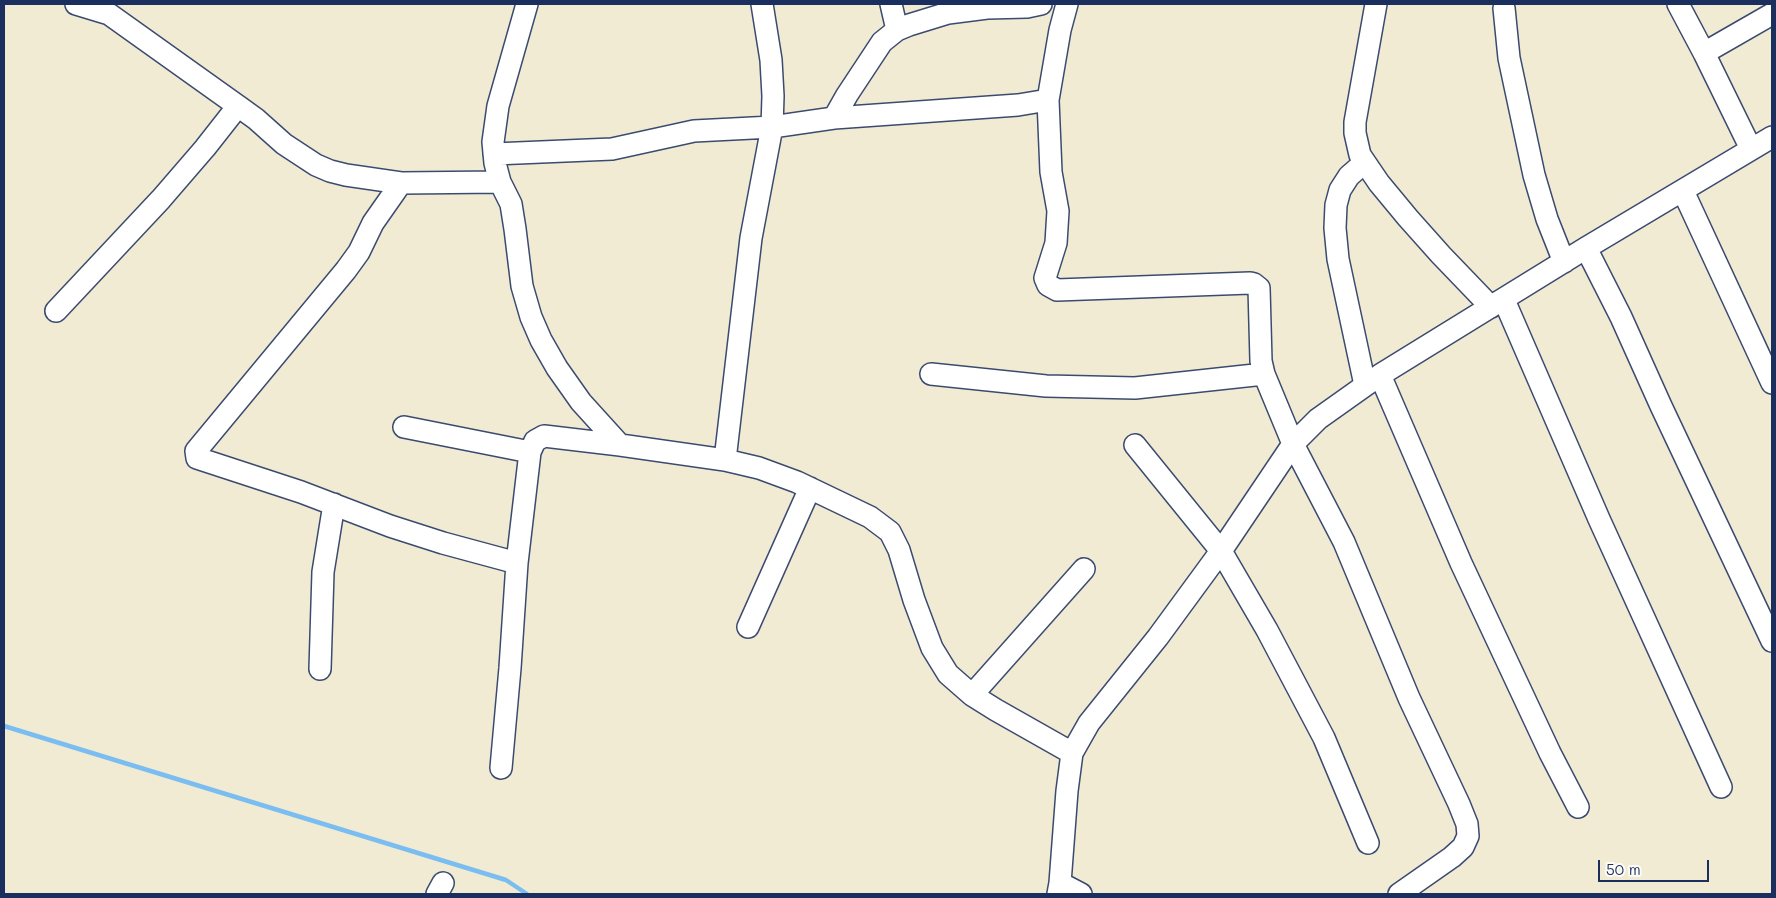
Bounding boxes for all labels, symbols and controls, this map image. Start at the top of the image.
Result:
scale bar [1601,850,1712,882]
text: 50 m [1606,859,1641,879]

